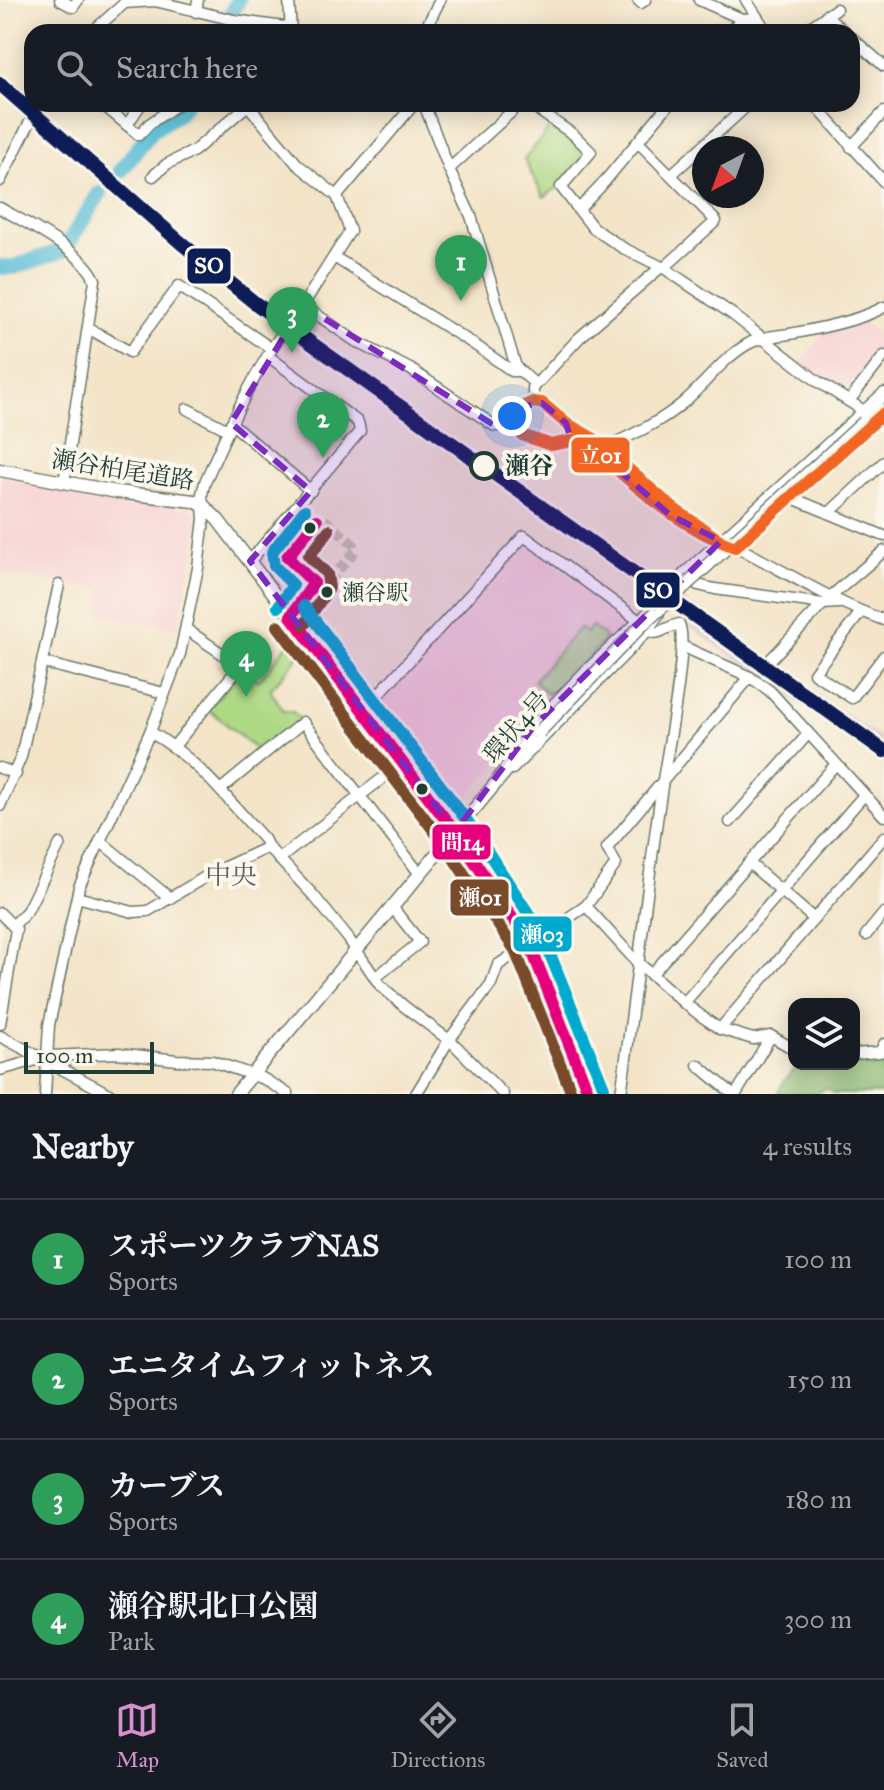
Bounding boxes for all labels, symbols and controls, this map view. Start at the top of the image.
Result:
search box [24,24,860,112]
icon: search [52,46,96,90]
text: Search here [116,50,258,86]
north arrow [692,136,764,208]
pin: 1 [435,235,487,301]
line badge: SO [186,247,232,285]
text: SO [194,252,224,279]
pin: 3 [266,287,318,353]
pin: 2 [297,392,349,458]
your location [492,396,532,436]
line badge: 立01 [570,436,631,474]
text: 立01 [578,442,622,469]
street label: 瀬谷柏尾道路 [50,444,196,496]
place label: 瀬谷 [505,451,553,481]
marker: 瀬谷 [470,452,498,480]
unlabelled marker [302,520,318,536]
line badge: SO [635,571,681,609]
text: SO [643,577,673,604]
place label: 瀬谷駅 [342,579,408,606]
marker: 瀬谷駅 [319,584,335,600]
pin: 4 [220,631,272,697]
street label: 環状4号 [477,685,555,769]
unlabelled marker [414,781,430,797]
line badge: 間14 [431,823,492,861]
text: 間14 [441,829,485,856]
district label: 中央 [205,859,257,891]
line badge: 瀬01 [449,878,510,917]
text: 瀬01 [458,884,502,911]
line badge: 瀬03 [512,915,573,953]
text: 瀬03 [520,921,564,948]
map controls [788,998,860,1070]
button: layers [788,998,860,1070]
scale bar [24,1038,154,1074]
text: 100 m [36,1042,93,1069]
text: Nearby [32,1126,134,1167]
text: 4 results [763,1130,852,1162]
text: スポーツクラブNAS [108,1228,379,1264]
text: 1 [53,1243,63,1275]
text: 100 m [784,1243,852,1275]
text: Sports [108,1265,178,1297]
text: エニタイムフィットネス [108,1348,435,1384]
text: 2 [52,1363,64,1395]
text: 150 m [787,1363,852,1395]
text: Sports [108,1385,178,1417]
text: カーブス [108,1468,225,1504]
text: 3 [53,1483,63,1515]
text: 180 m [785,1483,852,1515]
text: Sports [108,1505,178,1537]
text: 瀬谷駅北口公園 [108,1588,318,1624]
text: 4 [51,1603,65,1635]
text: 300 m [784,1603,852,1635]
text: Park [108,1625,155,1657]
tab: Map [115,1698,159,1773]
tab: Directions [390,1698,485,1773]
tab: Saved [716,1698,768,1773]

